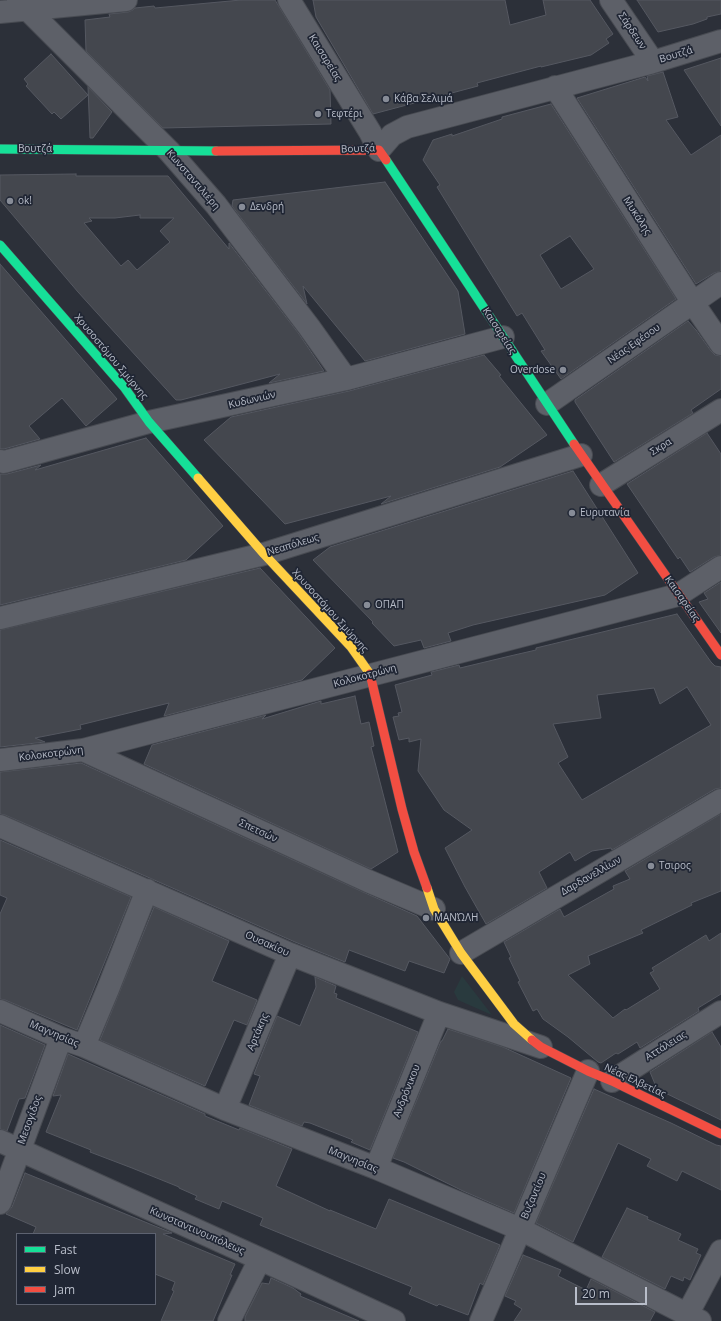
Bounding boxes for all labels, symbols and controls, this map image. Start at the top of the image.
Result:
street label: Σάρδεων [615,10,649,52]
street label: Καισαρείας [306,32,344,84]
street label: Βουτζά [658,44,694,66]
place label: Κάβα Σελιμά [394,93,453,105]
marker: Κάβα Σελιμά [381,94,391,104]
place label: Τεφτέρι [326,108,362,120]
marker: Τεφτέρι [313,109,323,119]
street label: Βουτζά [341,142,375,156]
street label: Βουτζά [18,143,52,155]
street label: Κωνσταντιλιέρη [164,148,222,212]
place label: ok! [18,195,32,207]
street label: Μυκάλης [620,195,654,237]
marker: ok! [5,196,15,206]
place label: Δενδρή [250,201,284,213]
marker: Δενδρή [237,202,247,212]
street label: Καισαρείας [480,306,518,356]
street label: Χρυσοστόμου Σμύρνης [72,312,150,402]
street label: Νέας Εφέσου [605,321,663,367]
place label: Overdose [510,364,555,376]
marker: Overdose [558,365,568,375]
street label: Κυδωνιών [227,389,277,411]
street label: Σκρα [648,436,674,458]
place label: Ευρυτανία [580,507,630,519]
marker: Ευρυτανία [567,508,577,518]
street label: Νεαπόλεως [266,531,320,559]
street label: Χρυσοστόμου Σμύρνης [289,567,371,655]
street label: Καισαρείας [662,574,702,624]
place label: ΟΠΑΠ [375,599,404,611]
marker: ΟΠΑΠ [362,600,372,610]
street label: Κολοκοτρώνη [332,662,398,690]
street label: Κολοκοτρώνη [18,744,84,764]
street label: Σπετσών [237,817,279,845]
street label: Δαρδανελλίων [559,854,623,898]
place label: Τσιρος [659,860,691,872]
marker: Τσιρος [646,861,656,871]
place label: ΜΑΝΏΛΗ [434,912,478,924]
marker: ΜΑΝΏΛΗ [421,913,431,923]
street label: Ουσακίου [243,929,291,959]
street label: Αρτάκης [245,1012,271,1052]
street label: Μαγνησίας [28,1018,80,1050]
street label: Αττάλειας [643,1029,689,1063]
street label: Νέας Ελβετίας [602,1061,668,1101]
street label: Ανδρόνικου [391,1063,423,1119]
street label: Μεσογίδος [16,1094,44,1146]
street label: Μαγνησίας [327,1145,379,1175]
street label: Βυζαντίου [519,1171,549,1221]
street label: Κωνσταντινουπόλεως [148,1205,246,1257]
legend [16,1233,156,1305]
text: Fast [54,1241,77,1258]
text: Slow [54,1261,80,1278]
scale bar [577,1279,649,1305]
text: Jam [54,1281,75,1298]
text: 20 m [582,1285,610,1302]

